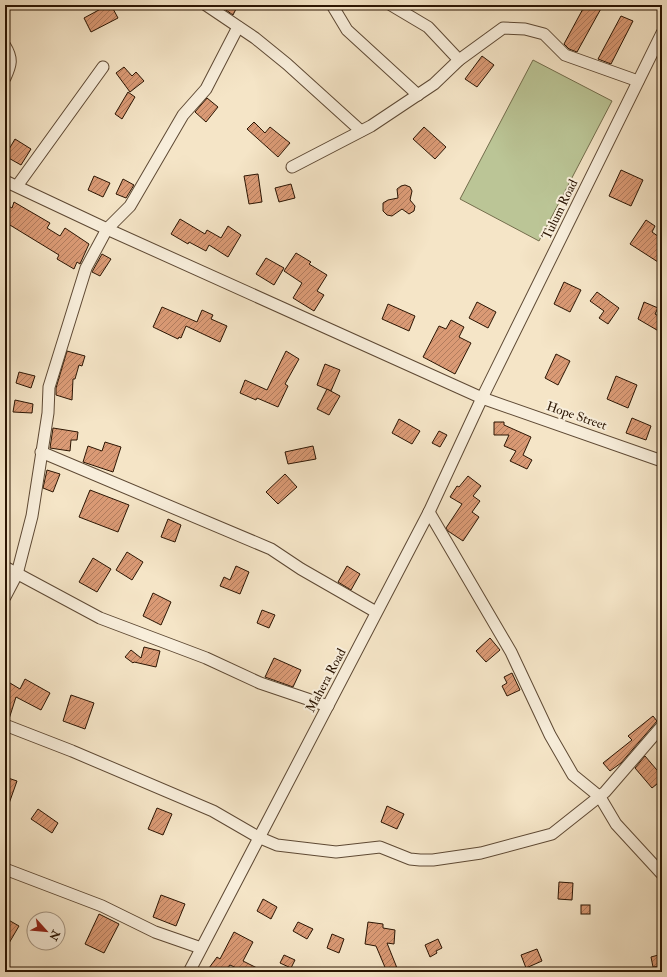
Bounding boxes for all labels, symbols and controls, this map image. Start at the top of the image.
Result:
street label: Tulum Road [538,176,582,242]
street label: Hope Street [544,398,609,435]
street label: Mahera Road [302,645,350,715]
north arrow [26,911,66,951]
text: N [46,927,63,944]

